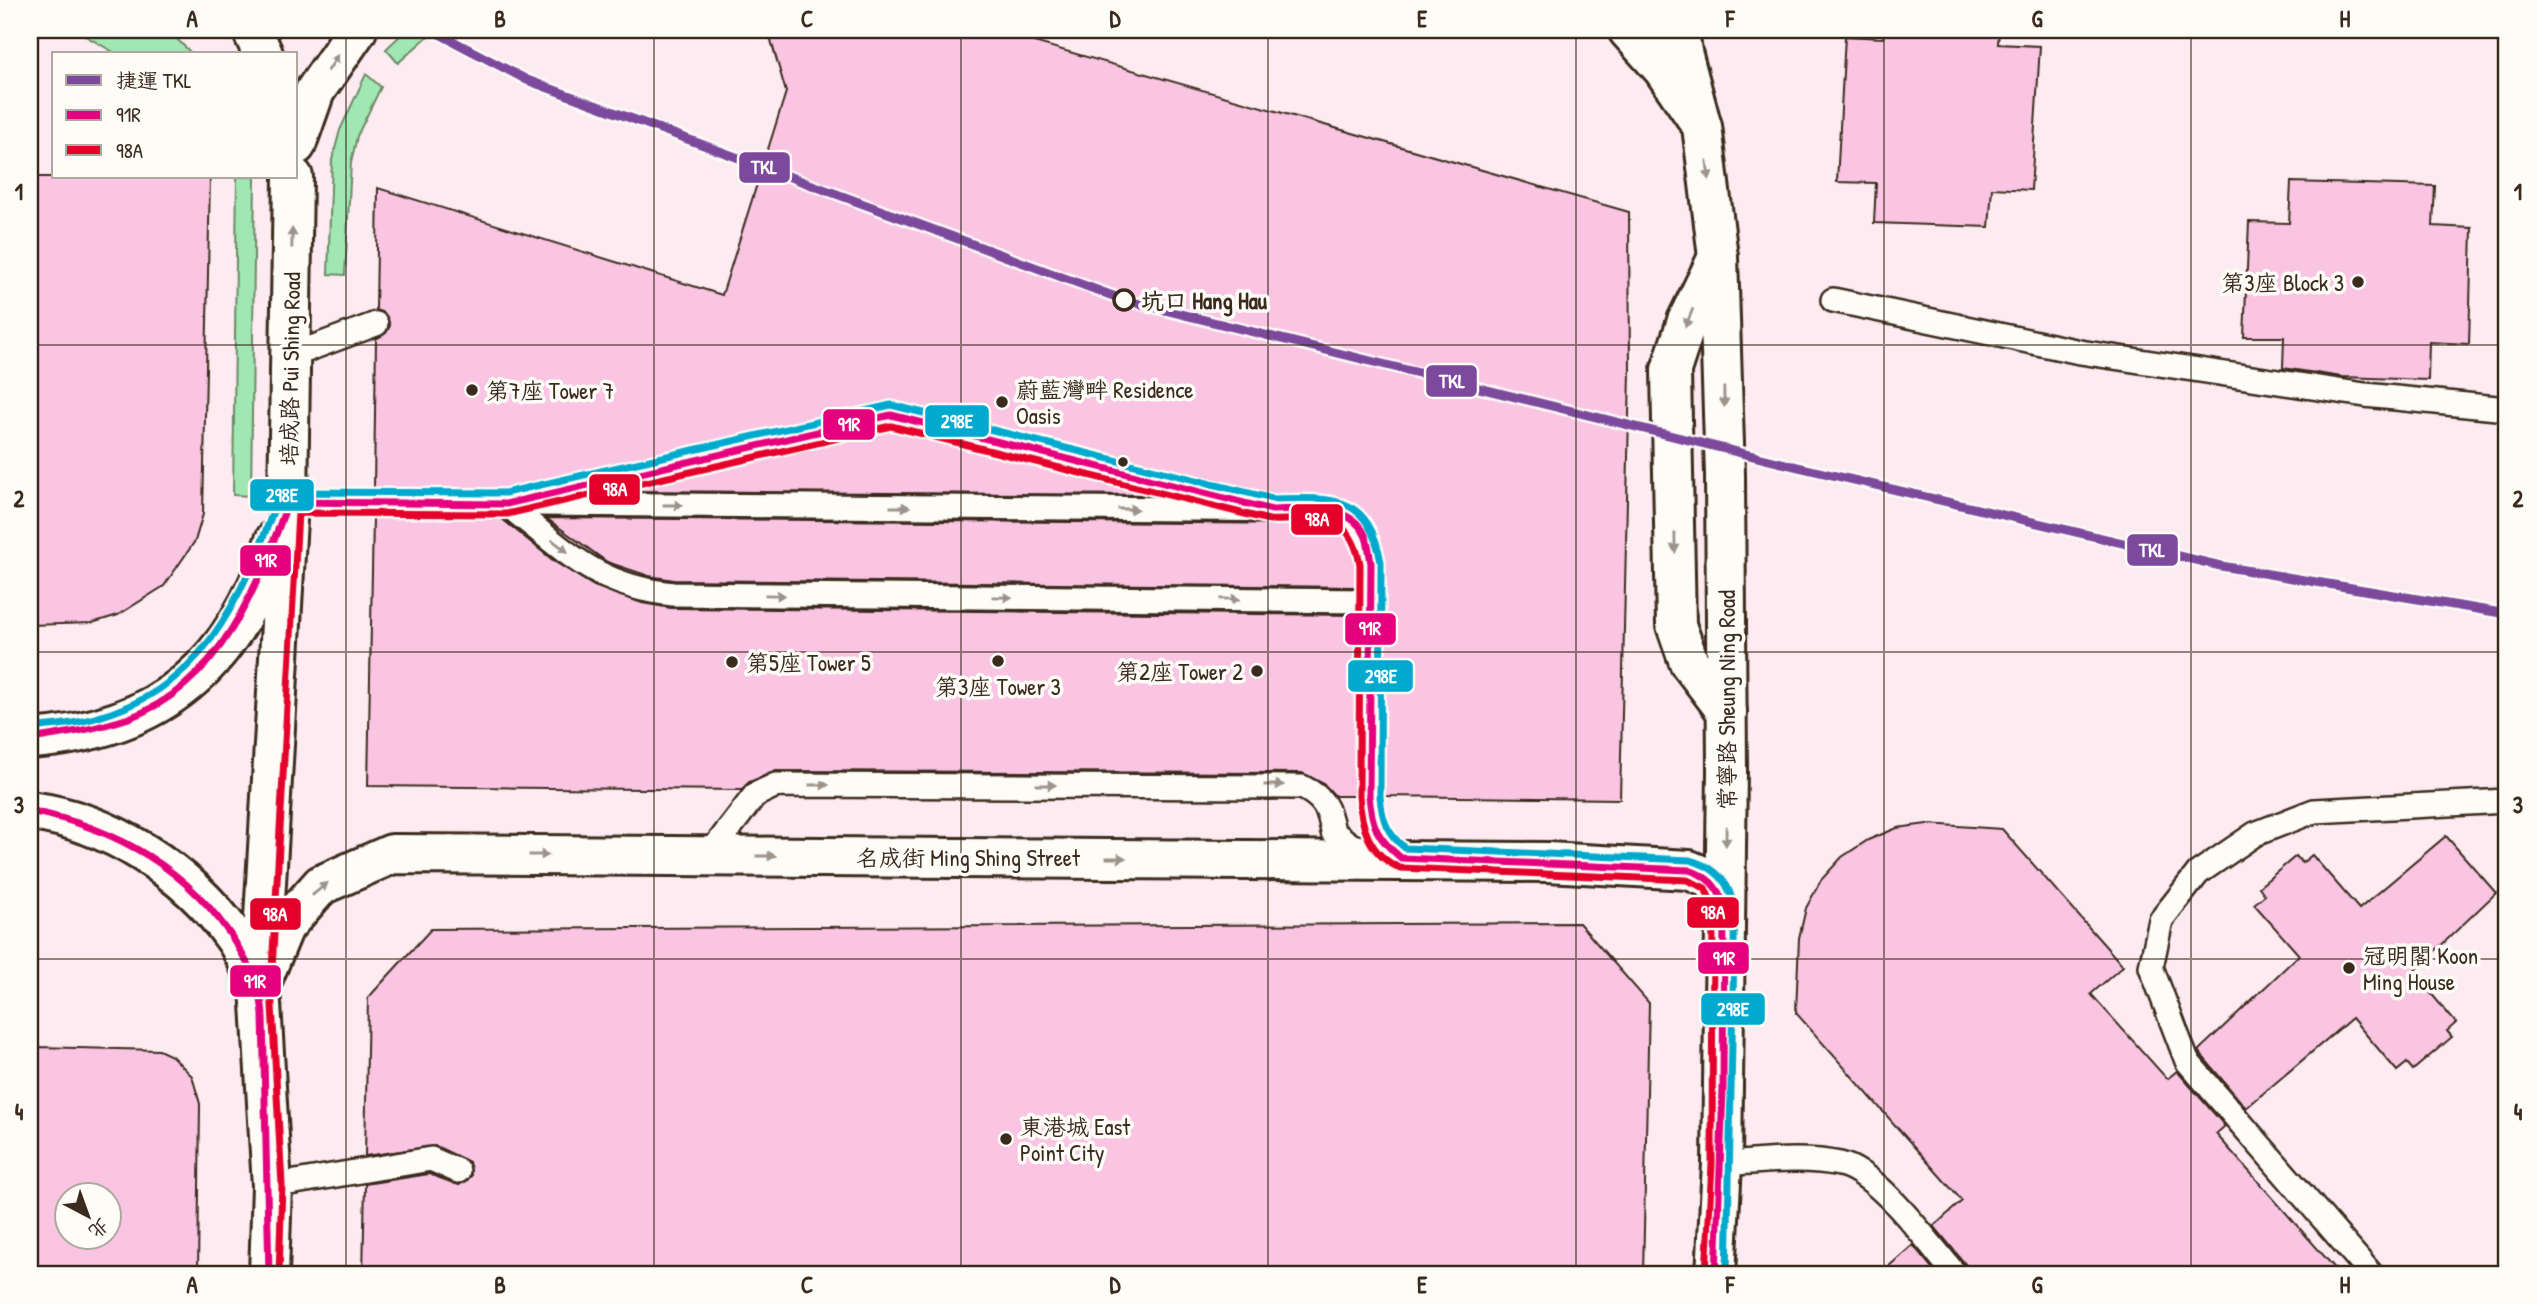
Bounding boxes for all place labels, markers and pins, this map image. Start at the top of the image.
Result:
place label: 第3座 Block 3 [2221,267,2344,298]
marker: 第3座 Block 3 [2350,274,2366,290]
place label: 坑口 Hang Hau [1141,285,1268,317]
marker: 坑口 Hang Hau [1113,289,1135,311]
place label: 蔚藍灣畔 Residence Oasis [1016,374,1194,431]
place label: 第7座 Tower 7 [486,375,614,406]
marker: 第7座 Tower 7 [464,382,480,398]
marker: 蔚藍灣畔 Residence Oasis [994,394,1010,410]
unlabelled marker [1116,455,1130,469]
place label: 第5座 Tower 5 [746,647,871,678]
marker: 第3座 Tower 3 [990,653,1006,669]
marker: 第5座 Tower 5 [724,654,740,670]
place label: 第2座 Tower 2 [1116,656,1243,687]
marker: 第2座 Tower 2 [1249,663,1265,679]
place label: 第3座 Tower 3 [935,671,1061,702]
place label: 冠明閣 Koon Ming House [2363,940,2478,997]
marker: 冠明閣 Koon Ming House [2341,960,2357,976]
place label: 東港城 East Point City [1020,1111,1131,1168]
marker: 東港城 East Point City [998,1131,1014,1147]

